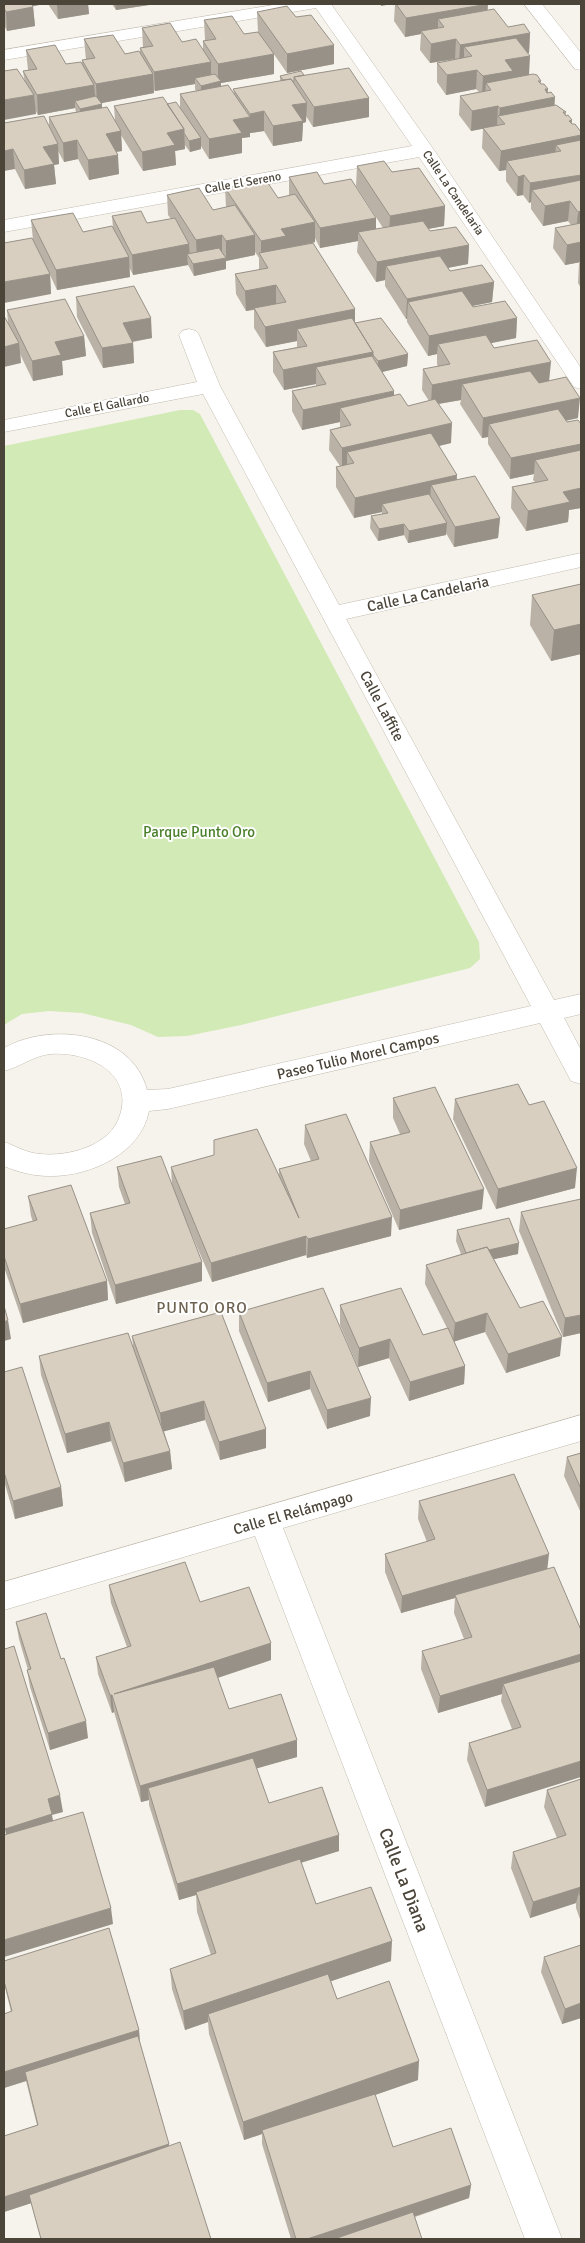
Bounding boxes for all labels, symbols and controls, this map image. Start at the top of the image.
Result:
street label: Calle La Candelaria [419,148,487,238]
street label: Calle El Sereno [204,169,282,197]
street label: Calle El Gallardo [64,390,150,422]
street label: Calle La Candelaria [365,572,491,616]
street label: Calle Laffite [356,668,408,744]
park label: Parque Punto Oro [143,823,255,841]
street label: Paseo Tulio Morel Campos [275,1028,441,1083]
district label: PUNTO ORO [156,1298,248,1318]
street label: Calle El Relámpago [231,1487,355,1539]
street label: Calle La Diana [374,1825,434,1935]

